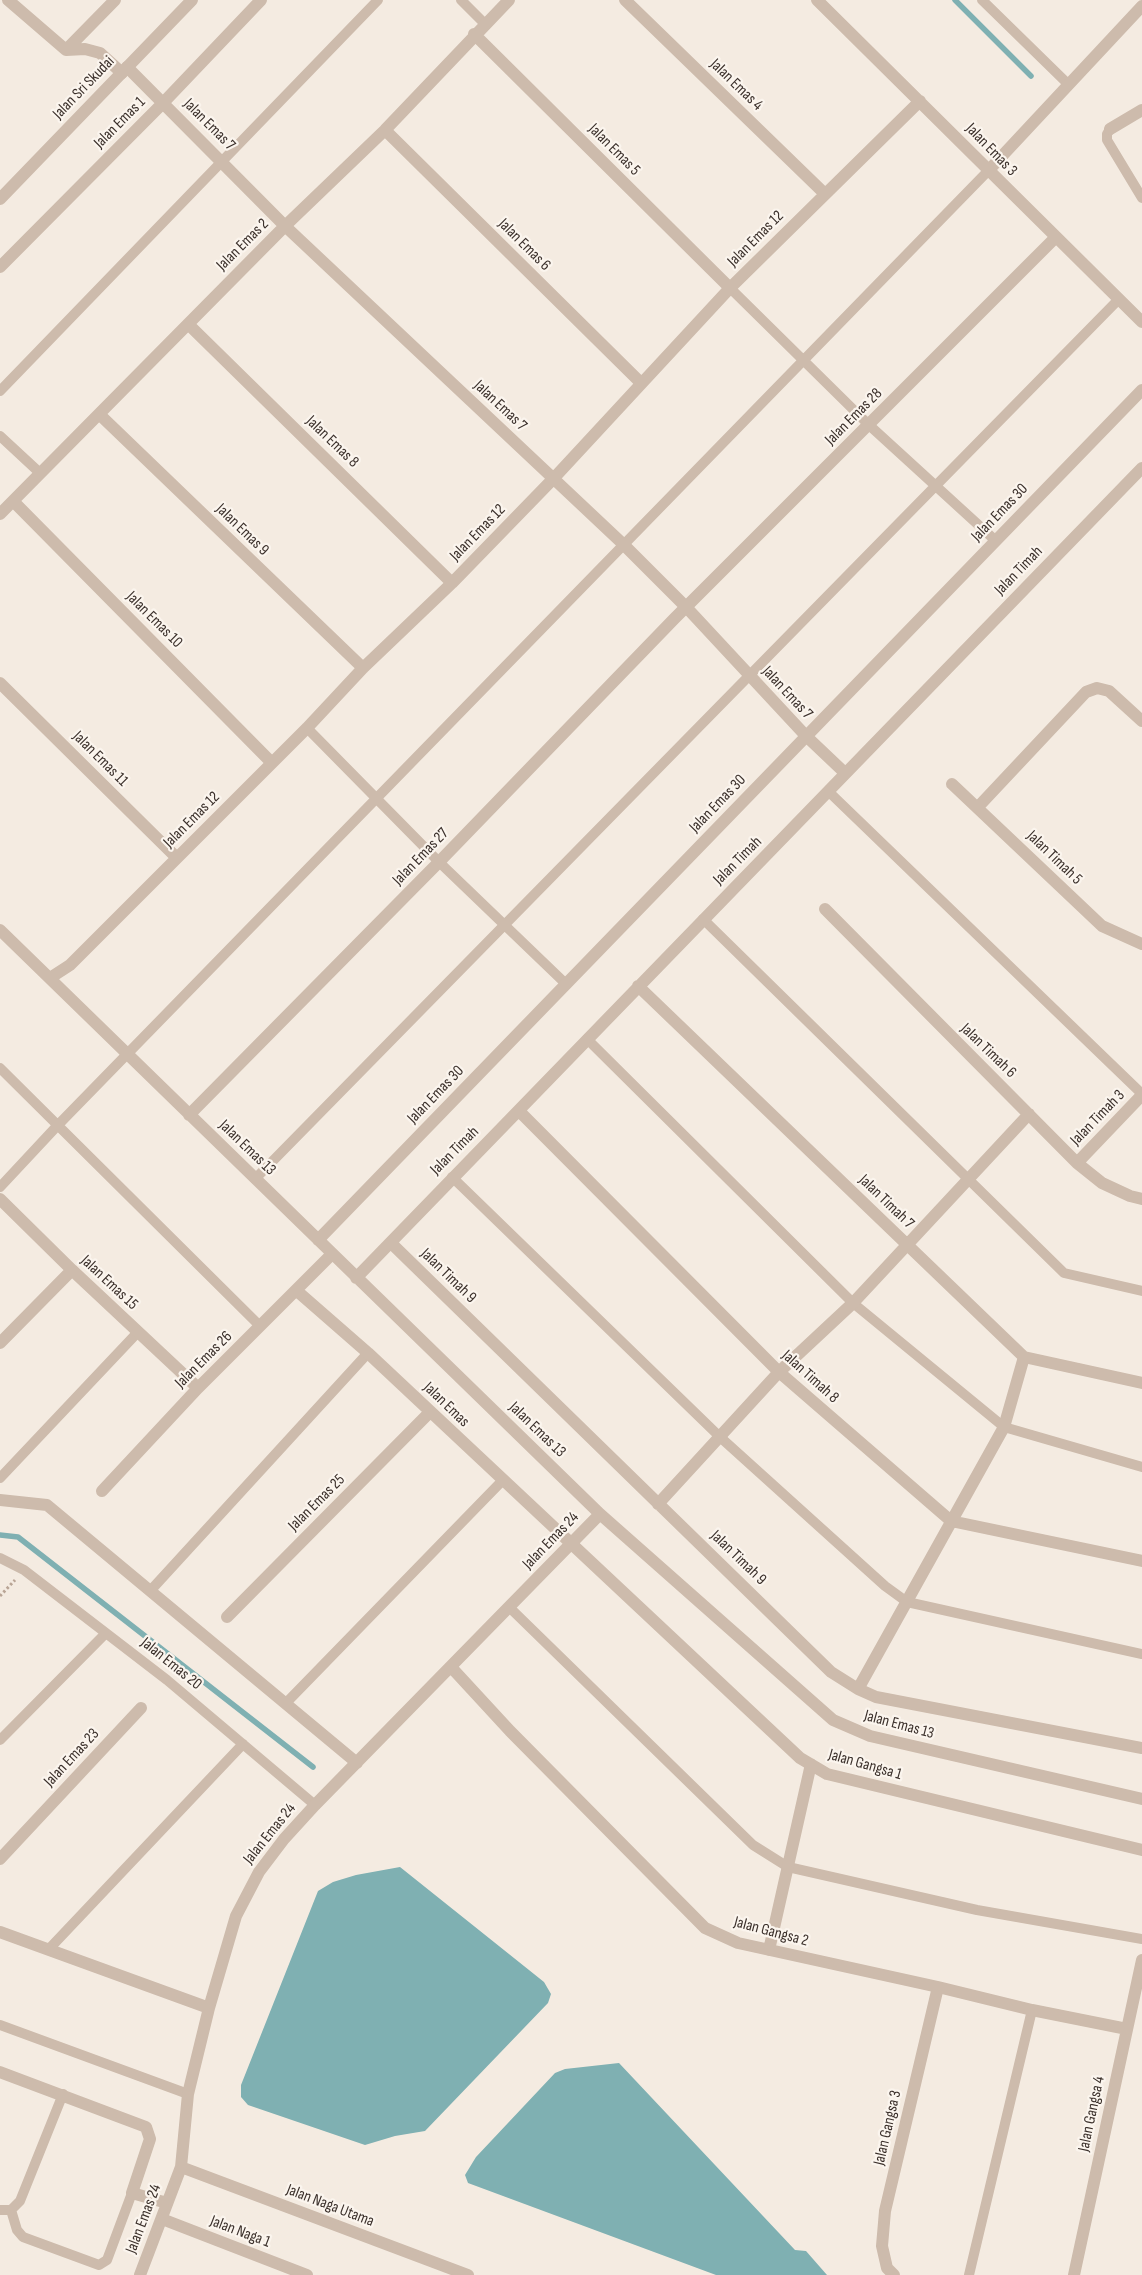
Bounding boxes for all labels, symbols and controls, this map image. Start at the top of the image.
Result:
street label: Jalan Sri Skudai [49,52,119,124]
street label: Jalan Emas 4 [706,55,766,115]
street label: Jalan Emas 1 [90,93,150,153]
street label: Jalan Emas 7 [179,95,239,155]
street label: Jalan Emas 5 [584,120,644,180]
street label: Jalan Emas 3 [961,120,1021,180]
street label: Jalan Emas 12 [724,207,788,271]
street label: Jalan Emas 2 [213,215,273,275]
street label: Jalan Emas 6 [494,215,554,275]
street label: Jalan Emas 7 [469,377,531,435]
street label: Jalan Emas 28 [821,384,887,450]
street label: Jalan Emas 8 [301,412,363,472]
street label: Jalan Emas 30 [968,480,1032,546]
street label: Jalan Emas 9 [211,500,273,560]
street label: Jalan Emas 12 [446,501,510,565]
street label: Jalan Timah [991,542,1047,600]
street label: Jalan Emas 10 [122,588,186,652]
street label: Jalan Emas 7 [758,662,816,724]
street label: Jalan Emas 11 [68,727,132,791]
street label: Jalan Emas 30 [686,771,750,837]
street label: Jalan Emas 12 [160,788,224,852]
street label: Jalan Emas 27 [389,824,453,890]
street label: Jalan Timah 5 [1022,827,1086,889]
street label: Jalan Timah [710,833,766,889]
street label: Jalan Timah 6 [956,1020,1020,1082]
street label: Jalan Emas 30 [404,1062,468,1128]
street label: Jalan Timah 3 [1067,1086,1129,1150]
street label: Jalan Emas 13 [215,1116,279,1180]
street label: Jalan Timah [427,1123,483,1179]
street label: Jalan Timah 7 [854,1171,918,1233]
street label: Jalan Timah 9 [416,1245,480,1307]
street label: Jalan Emas 15 [76,1252,142,1314]
street label: Jalan Emas 26 [171,1327,237,1393]
street label: Jalan Timah 8 [777,1346,843,1408]
street label: Jalan Emas [419,1378,473,1432]
street label: Jalan Emas 13 [505,1398,569,1462]
street label: Jalan Emas 25 [285,1471,349,1535]
street label: Jalan Emas 24 [519,1508,583,1574]
street label: Jalan Timah 9 [706,1527,770,1589]
street label: Jalan Emas 20 [137,1634,205,1694]
street label: Jalan Emas 13 [862,1706,936,1744]
street label: Jalan Emas 23 [40,1725,104,1791]
street label: Jalan Gangsa 1 [826,1745,904,1785]
street label: Jalan Emas 24 [240,1800,300,1868]
street label: Jalan Gangsa 2 [732,1913,810,1951]
street label: Jalan Gangsa 4 [1075,2075,1109,2153]
street label: Jalan Gangsa 3 [870,2089,906,2167]
street label: Jalan Naga Utama [283,2180,377,2232]
street label: Jalan Emas 24 [122,2182,166,2256]
street label: Jalan Naga 1 [207,2212,273,2252]

